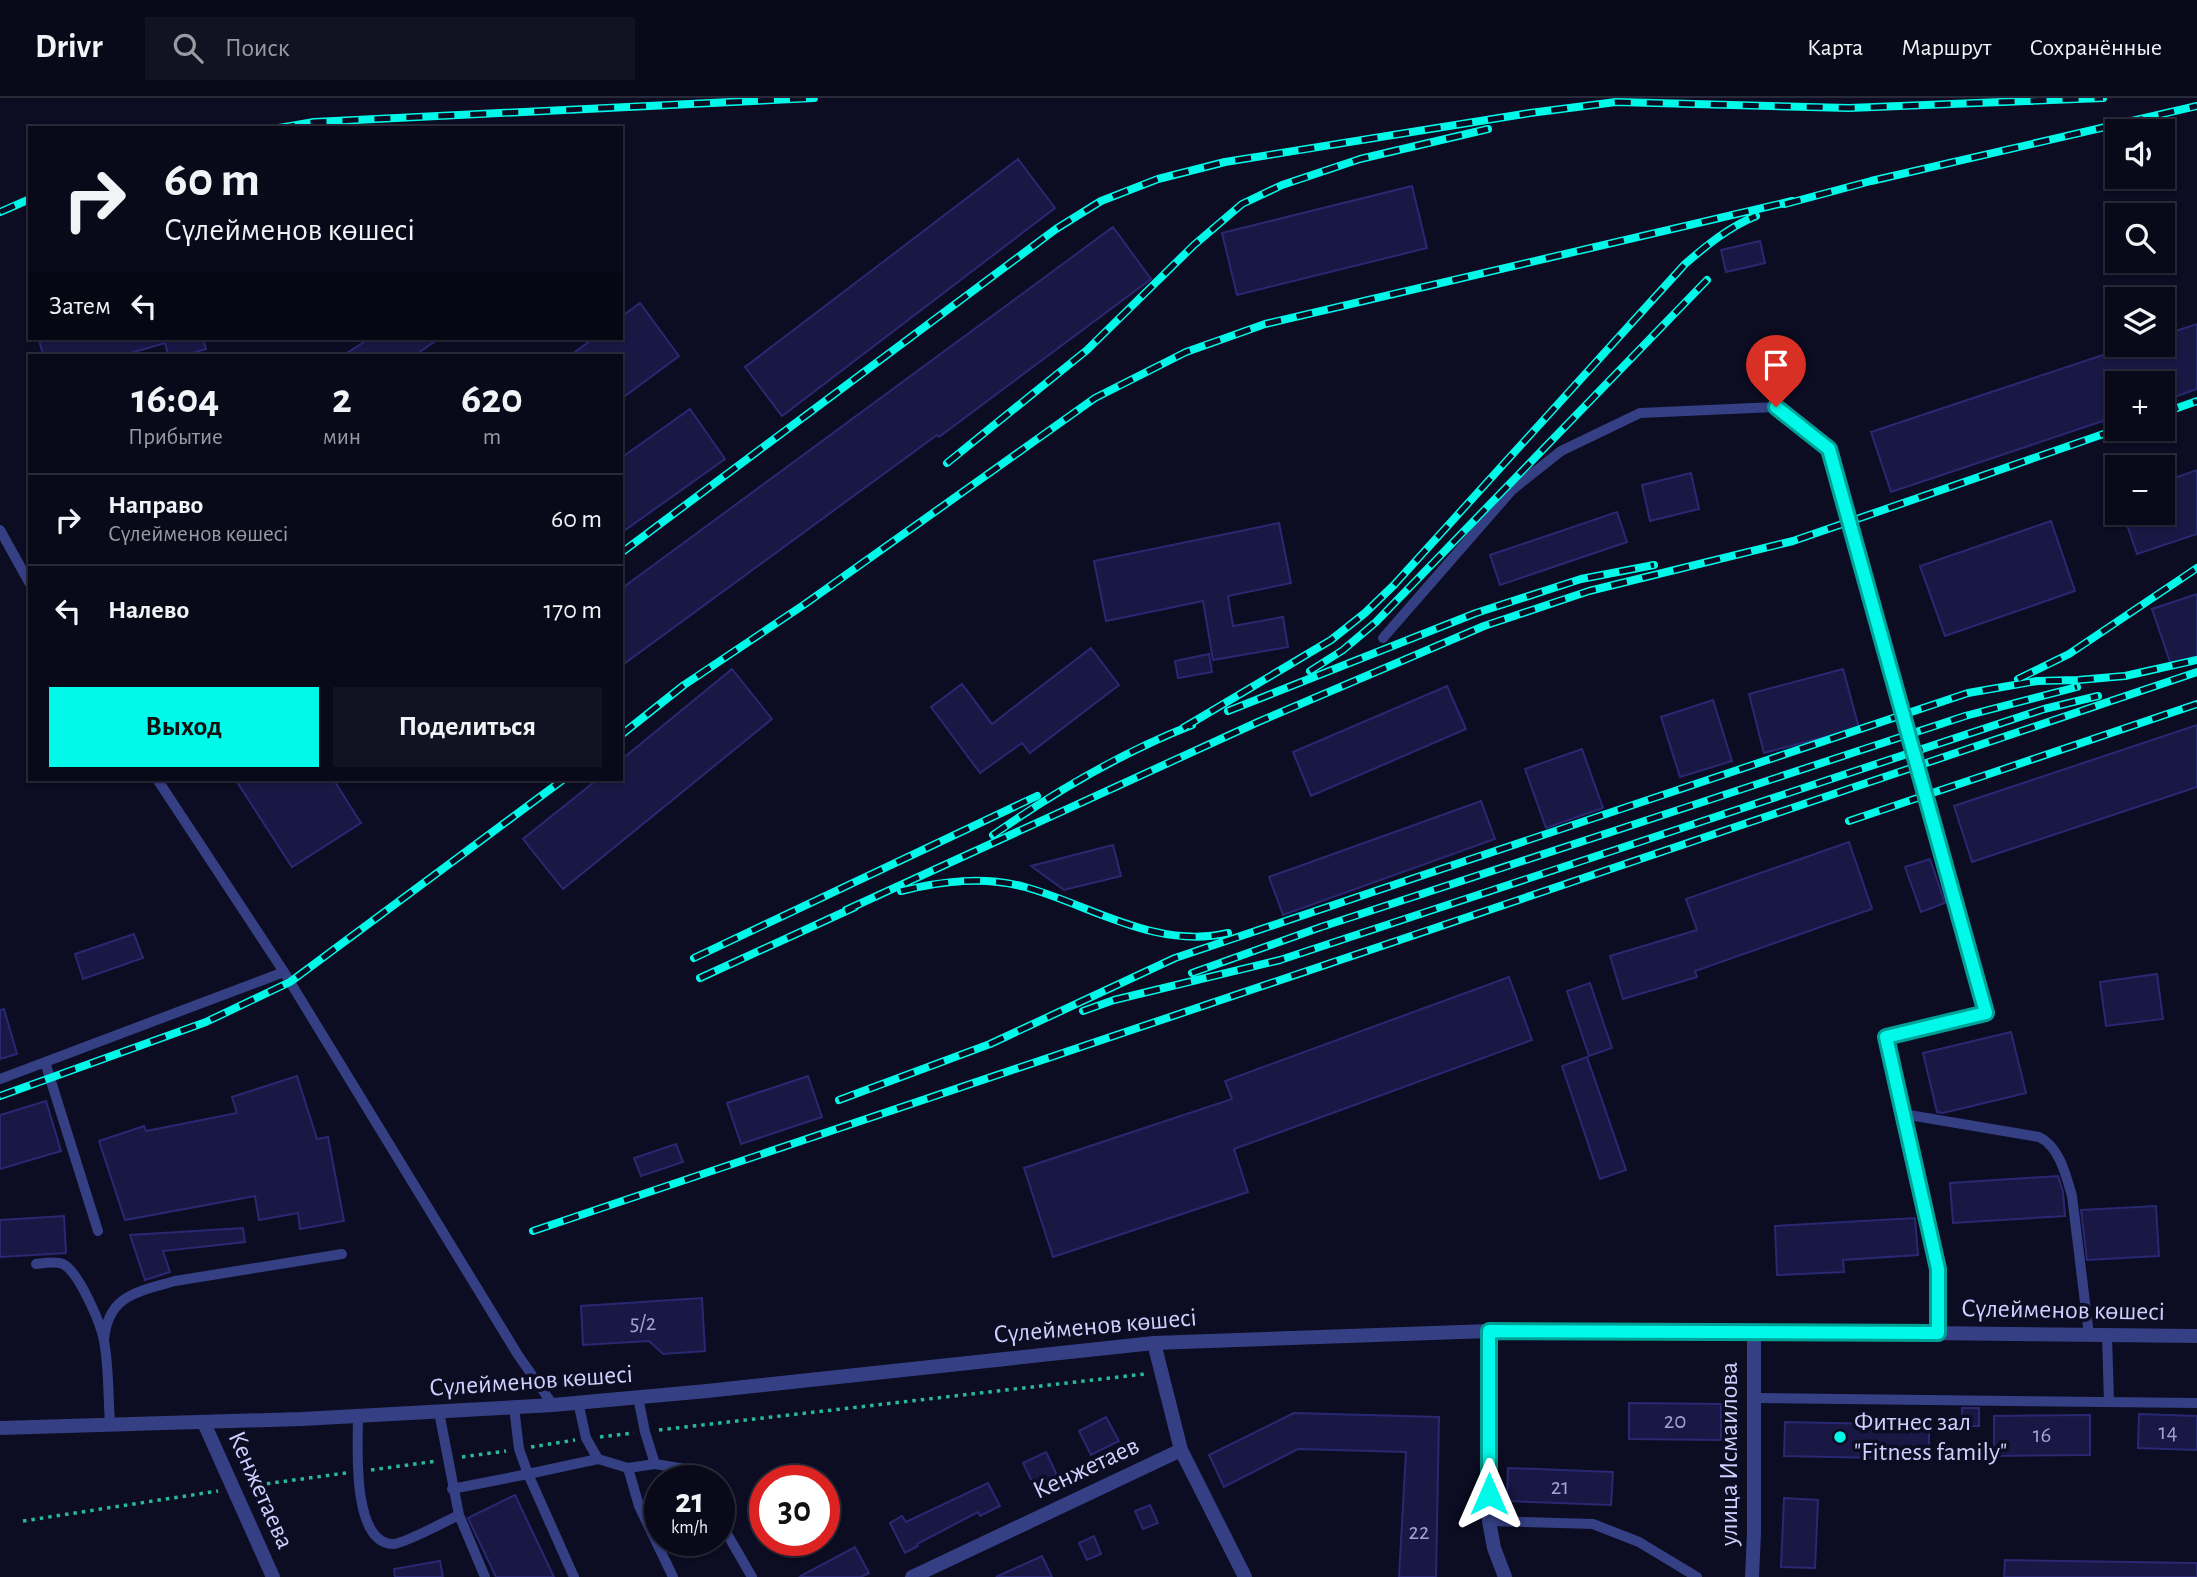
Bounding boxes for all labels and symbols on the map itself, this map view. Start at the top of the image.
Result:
pin [1746,335,1806,407]
street label: Сүлейменов көшесі [1961,1295,2165,1325]
street label: Сүлейменов көшесі [992,1304,1198,1348]
house number: 5/2 [630,1312,656,1335]
street label: Сүлейменов көшесі [428,1361,634,1401]
street label: улица Исмаилова [1716,1362,1742,1547]
place label: Фитнес зал "Fitness family" [1854,1409,2007,1465]
house number: 20 [1664,1410,1686,1433]
house number: 14 [2159,1421,2177,1444]
house number: 16 [2033,1424,2051,1447]
street label: Кенжетаева [224,1427,299,1553]
marker: Фитнес зал "Fitness family" [1832,1429,1848,1445]
street label: Кенжетаев [1029,1432,1143,1504]
position arrow [1452,1457,1526,1531]
speed limit sign: 30 [749,1465,840,1556]
house number: 21 [1551,1476,1569,1499]
house number: 22 [1409,1521,1429,1544]

